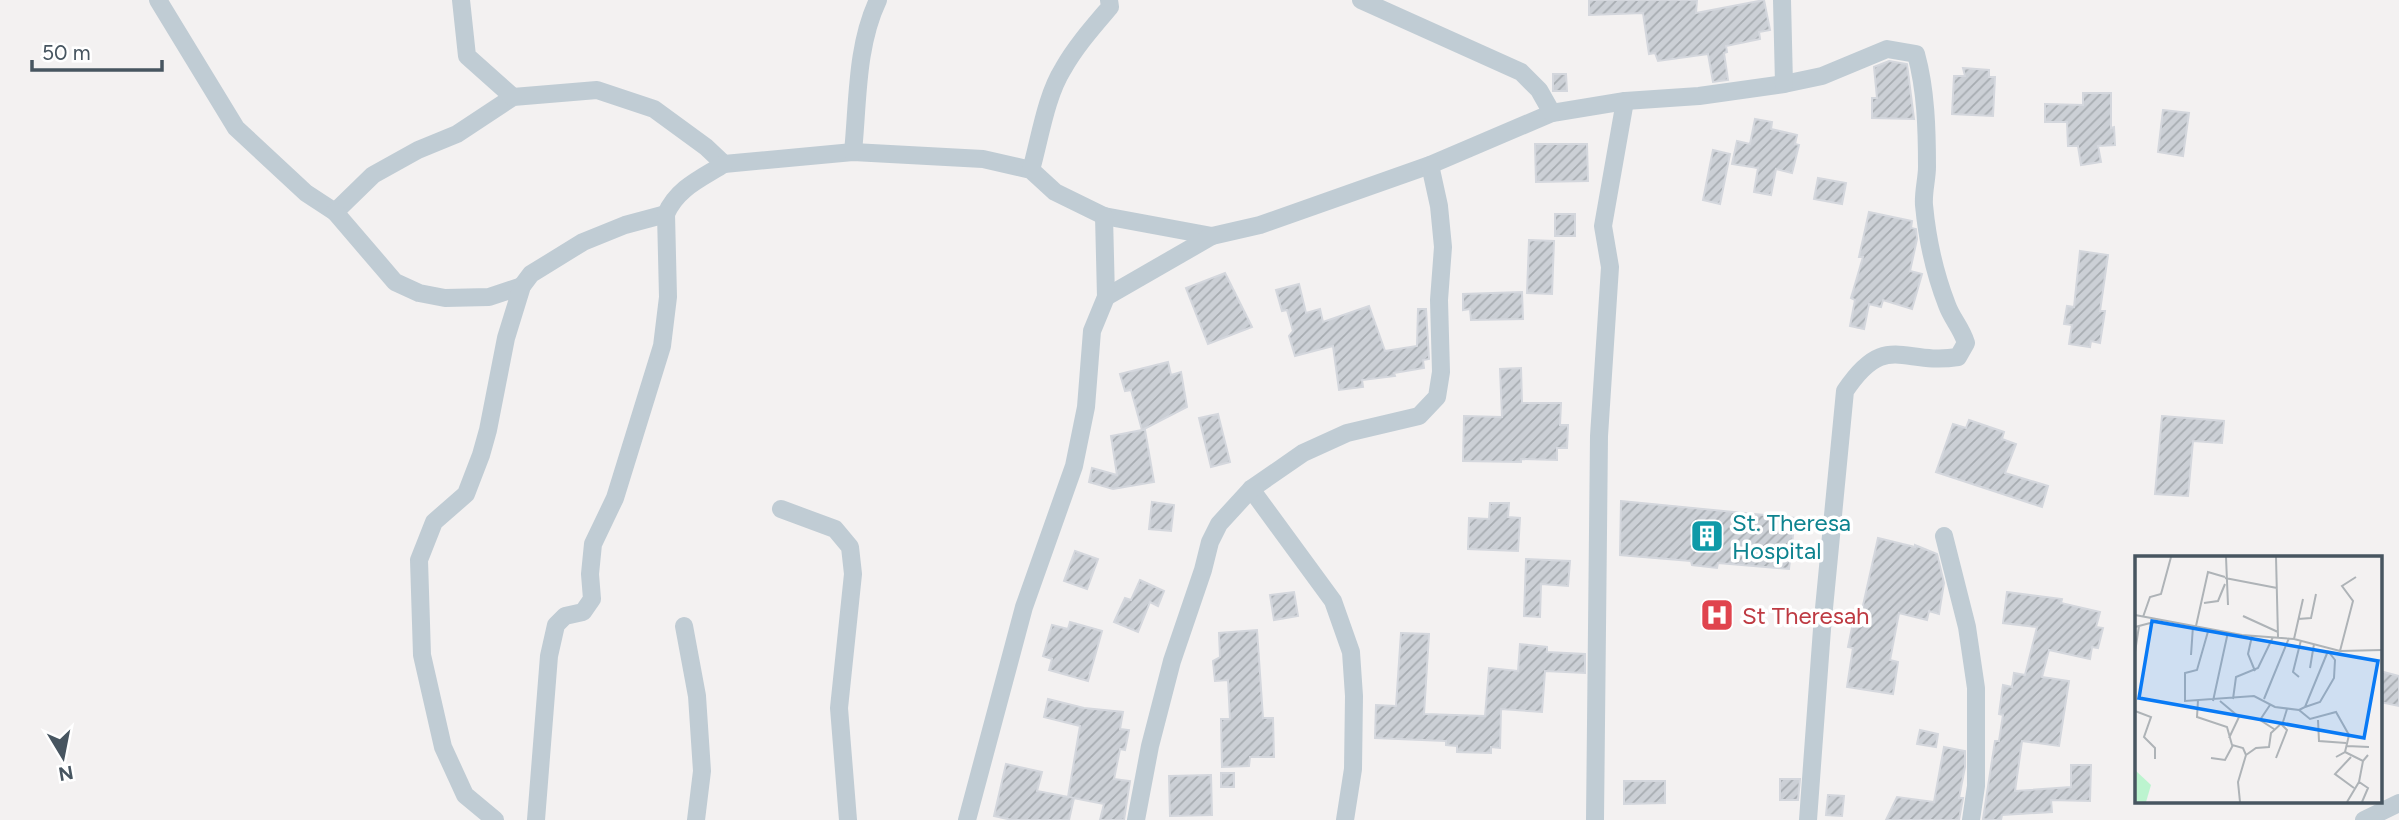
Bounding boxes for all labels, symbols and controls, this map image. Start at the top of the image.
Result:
scale bar [32,28,161,72]
text: 50 m [42,40,91,65]
place label: St. Theresa Hospital [1732,508,1851,565]
building icon: St. Theresa Hospital [1688,517,1726,555]
inset map [2135,556,2382,802]
hospital icon: St Theresah [1698,596,1736,634]
place label: St Theresah [1742,601,1870,630]
north arrow [28,722,98,792]
text: N [57,761,75,786]

